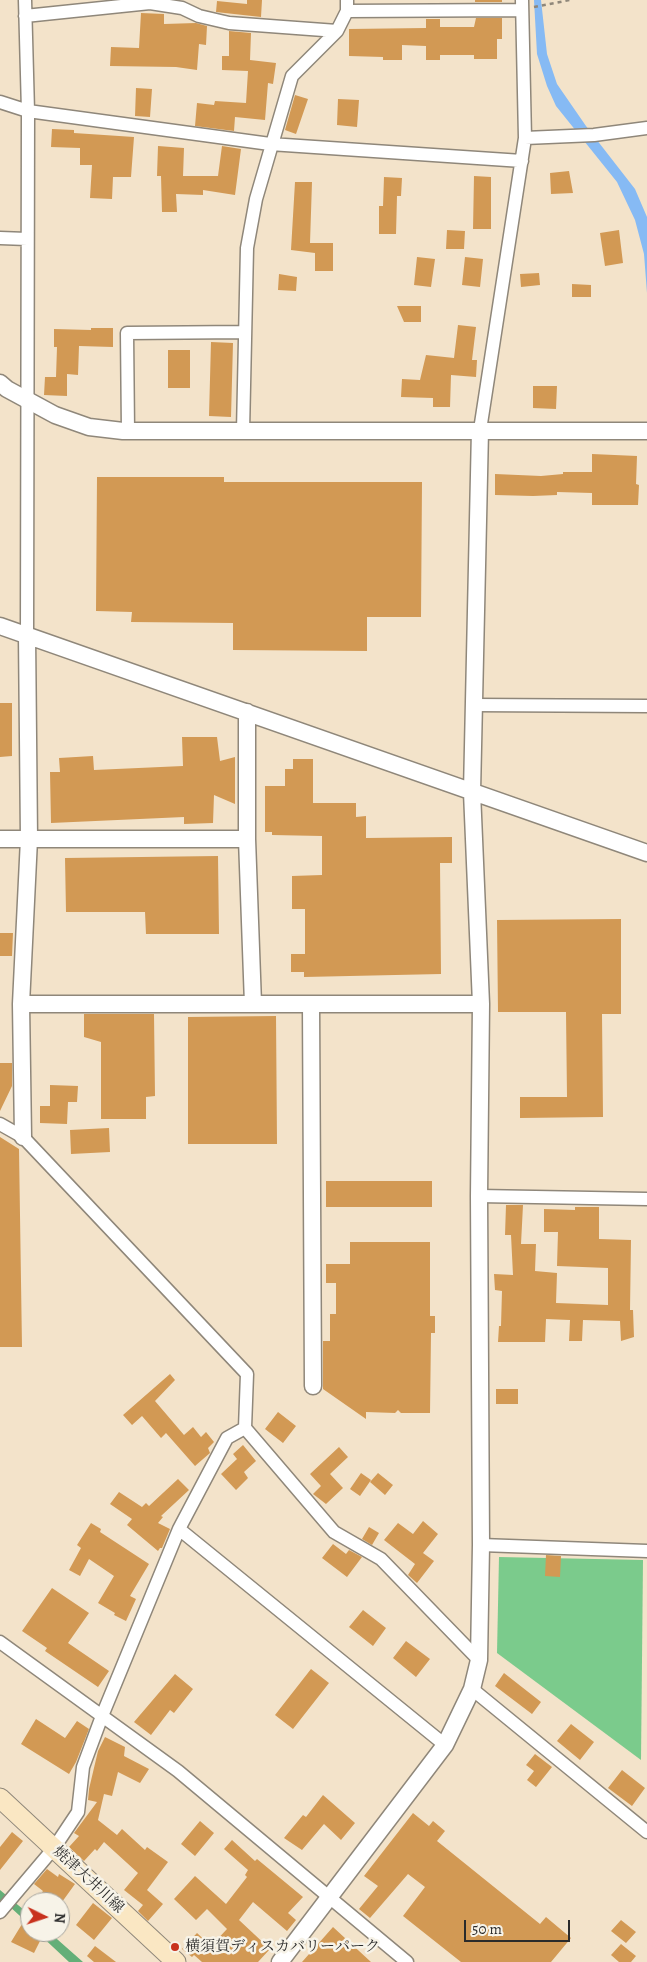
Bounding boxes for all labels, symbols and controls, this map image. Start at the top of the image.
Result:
street label: 焼津大井川線 [49,1843,127,1917]
north arrow [20,1892,70,1942]
scale bar [467,1910,573,1942]
text: N [50,1912,69,1924]
text: 50 m [472,1919,502,1939]
place label: 横須賀ディスカバリーパーク [185,1938,380,1956]
marker: 横須賀ディスカバリーパーク [169,1941,181,1953]

